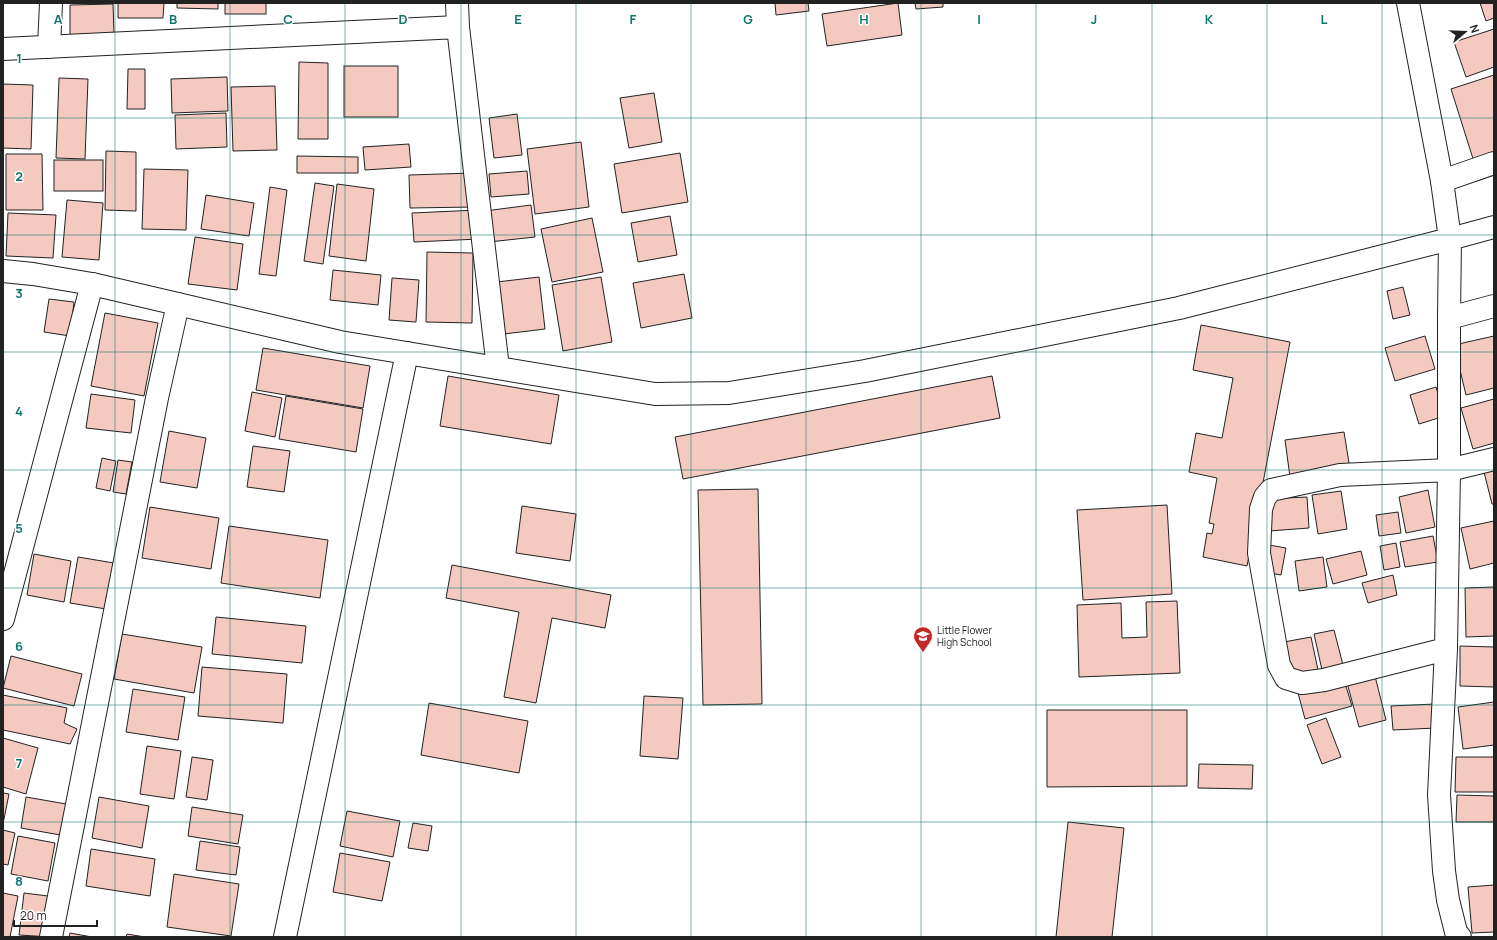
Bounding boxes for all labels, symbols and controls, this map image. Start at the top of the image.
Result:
text: A [54,10,63,28]
text: B [169,10,177,28]
text: C [283,10,293,28]
text: D [398,10,408,28]
text: E [514,10,522,28]
text: F [630,10,637,28]
text: G [743,10,753,28]
text: H [859,10,869,28]
text: I [977,10,981,28]
text: J [1091,10,1097,28]
text: K [1205,10,1214,28]
text: L [1321,10,1328,28]
north arrow [1445,12,1485,52]
text: N [1467,22,1483,35]
text: 1 [16,49,22,67]
text: 2 [15,167,23,185]
text: 3 [15,284,23,302]
text: 4 [15,402,23,420]
text: 5 [15,519,23,537]
place label: Little Flower High School [937,623,992,649]
school or university icon: Little Flower High School [912,625,934,653]
text: 6 [15,637,23,655]
text: 7 [16,754,23,772]
text: 8 [15,872,23,890]
scale bar [14,902,97,928]
text: 20 m [20,907,47,924]

